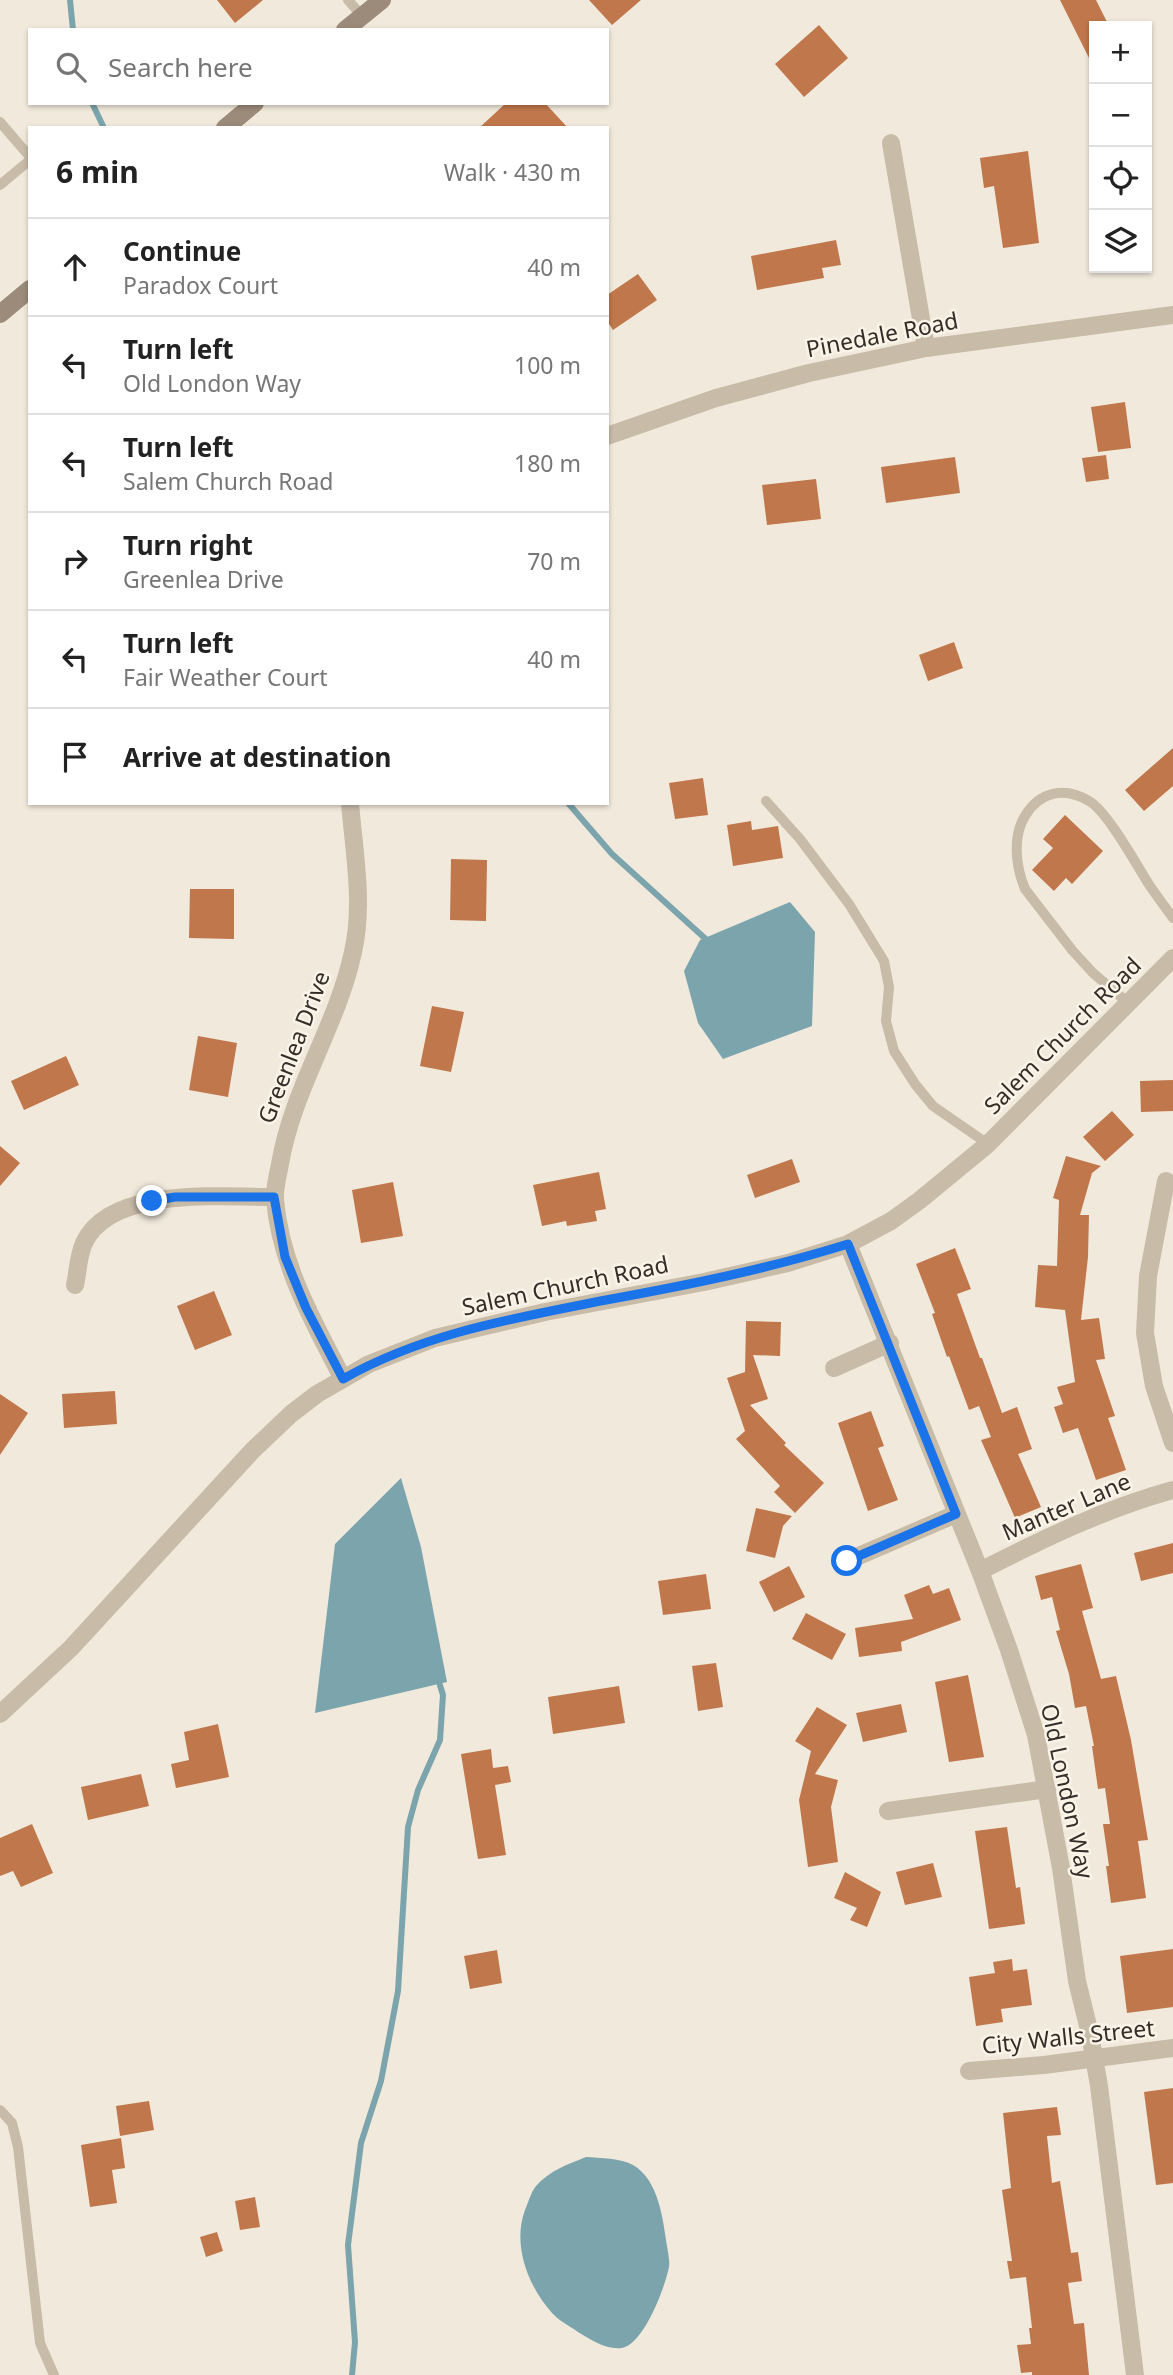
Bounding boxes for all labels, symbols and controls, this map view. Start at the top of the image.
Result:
map controls [1089,21,1152,273]
button: + [1089,21,1152,84]
search box [28,28,609,105]
icon: search [52,48,90,86]
text: Search here [108,49,253,85]
button: − [1089,84,1152,147]
button: locate [1089,147,1152,210]
text: 6 min [56,151,139,192]
text: Walk · 430 m [444,156,581,188]
button: layers [1089,210,1152,273]
text: Continue [123,233,241,269]
icon: ahead [56,248,94,286]
text: 40 m [527,251,581,283]
text: Paradox Court [123,269,278,301]
street label: Pinedale Road [803,304,961,364]
text: Turn left [123,331,234,367]
icon: left [56,346,94,384]
text: 100 m [514,349,581,381]
text: Old London Way [123,367,301,399]
text: Turn left [123,429,234,465]
icon: left [56,444,94,482]
text: 180 m [514,447,581,479]
text: Salem Church Road [123,465,333,497]
text: Turn right [123,527,253,563]
icon: right [56,542,94,580]
text: 70 m [527,545,581,577]
text: Greenlea Drive [123,563,284,595]
text: Turn left [123,625,234,661]
icon: left [56,640,94,678]
text: 40 m [527,643,581,675]
text: Fair Weather Court [123,661,328,693]
icon: arrive [56,738,94,776]
text: Arrive at destination [123,739,392,775]
street label: Salem Church Road [976,949,1148,1121]
street label: Greenlea Drive [249,966,337,1128]
route end [136,1185,167,1216]
street label: Salem Church Road [459,1247,671,1323]
street label: Manter Lane [997,1465,1135,1547]
route start [831,1545,862,1576]
street label: Old London Way [1034,1701,1102,1882]
street label: City Walls Street [980,2011,1156,2061]

